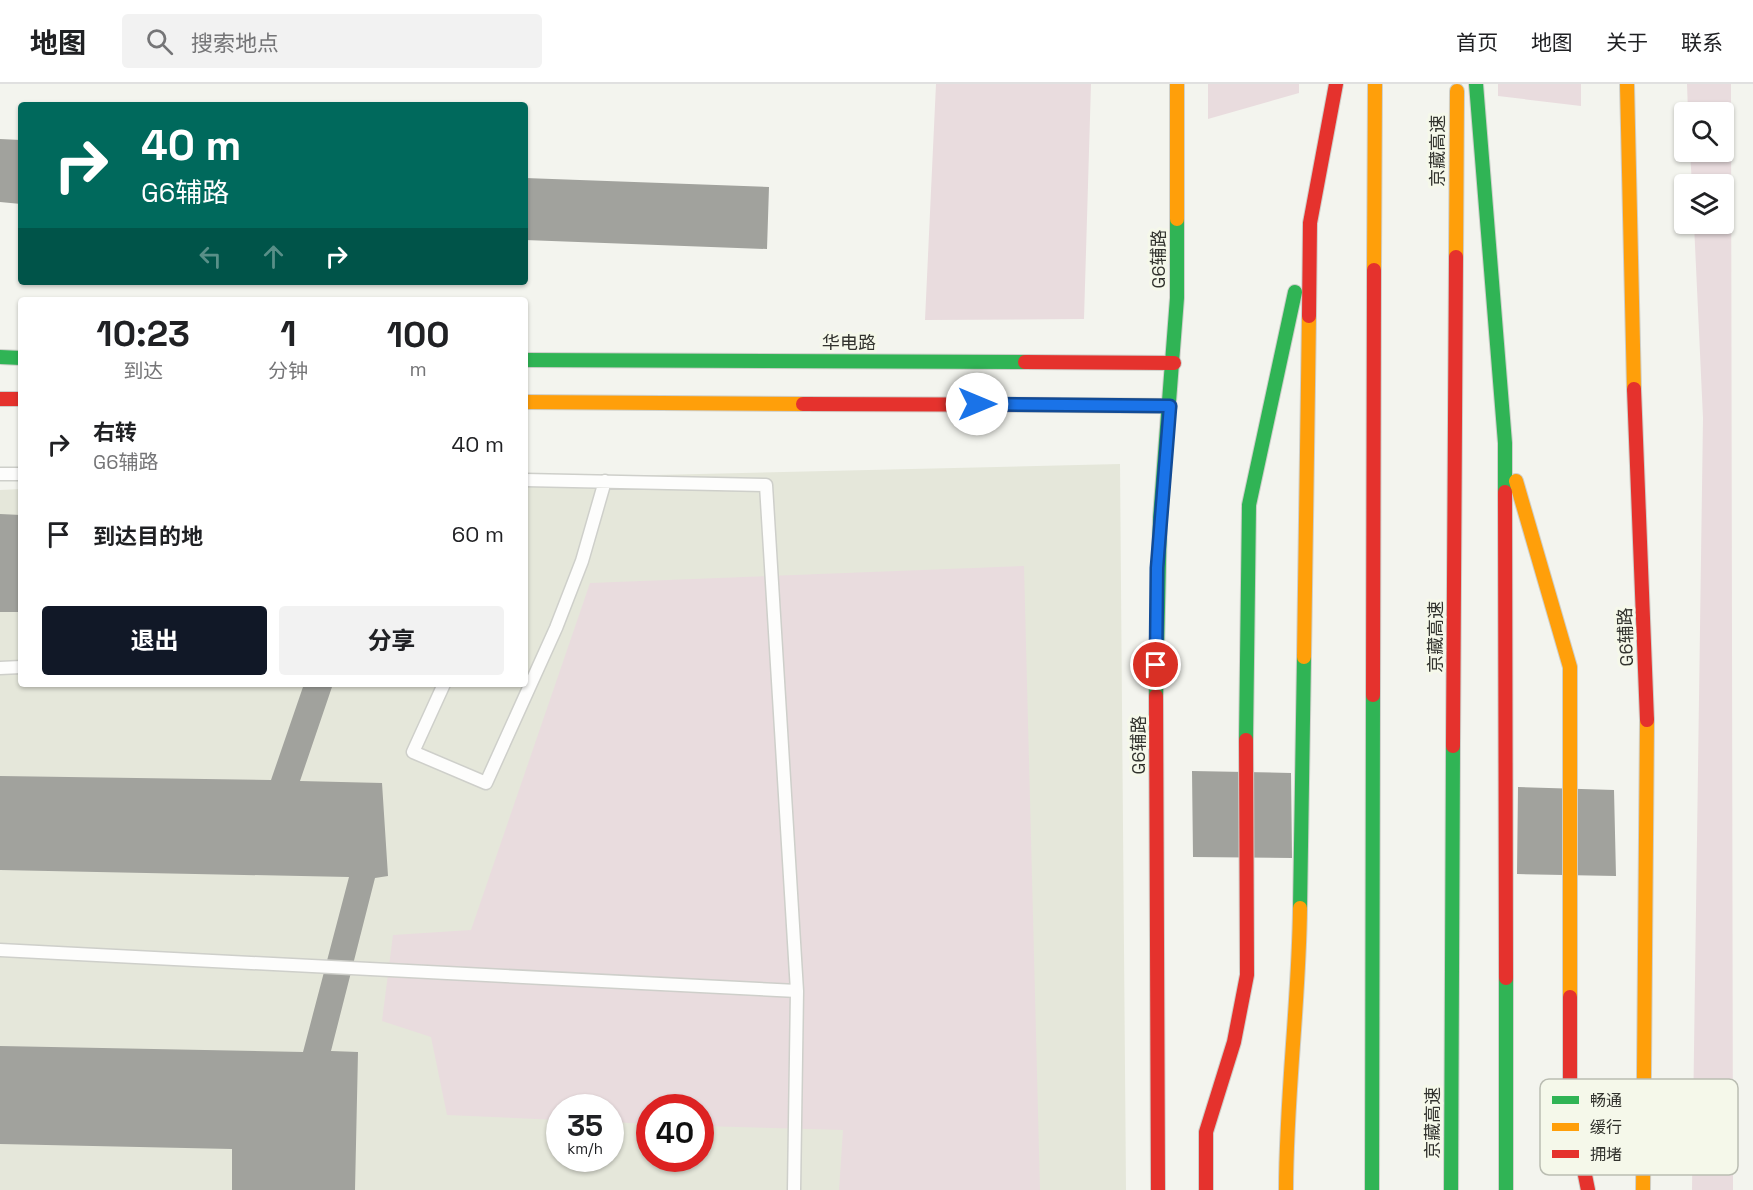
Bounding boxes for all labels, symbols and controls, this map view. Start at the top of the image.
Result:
search box [122,14,542,68]
text: 地图 [30,25,86,61]
icon: search [143,25,176,58]
text: 搜索地点 [191,29,279,57]
text: 首页 [1456,29,1498,56]
text: 地图 [1531,29,1573,56]
text: 关于 [1606,29,1648,56]
text: 联系 [1681,29,1723,56]
map controls [1674,102,1734,234]
button: search [1674,102,1734,162]
street label: 京藏高速 [1426,115,1449,187]
text: 40 m [141,119,241,172]
icon: right [42,126,120,204]
button: layers [1674,174,1734,234]
text: G6辅路 [141,175,229,210]
street label: G6辅路 [1147,230,1170,288]
icon: left [194,240,227,273]
icon: ahead [257,240,290,273]
icon: right [320,240,353,273]
text: 10:23 [96,311,190,357]
text: 1 [280,311,296,357]
text: 100 [387,312,450,358]
street label: 华电路 [822,331,876,354]
text: m [410,356,427,382]
text: 到达 [123,358,163,384]
text: 分钟 [268,358,308,384]
position arrow [945,372,1009,436]
text: 右转 [93,418,137,446]
icon: right [42,428,75,461]
text: 40 m [452,430,504,458]
text: G6辅路 [93,449,158,475]
icon: arrive [42,518,75,551]
text: 60 m [452,520,504,548]
text: 到达目的地 [93,522,203,550]
street label: 京藏高速 [1424,601,1447,673]
button: 退出 [42,606,267,675]
button: 分享 [279,606,504,675]
street label: G6辅路 [1613,607,1638,667]
pin [1130,639,1181,690]
icon: arrive [1139,648,1172,681]
street label: G6辅路 [1127,716,1150,774]
legend [1540,1079,1738,1175]
street label: 京藏高速 [1421,1087,1444,1159]
text: 畅通 [1590,1090,1622,1111]
speed limit sign: 40 [636,1094,714,1172]
text: 35 [567,1106,603,1145]
text: 缓行 [1590,1117,1622,1138]
text: km/h [567,1139,603,1158]
text: 拥堵 [1590,1144,1622,1165]

